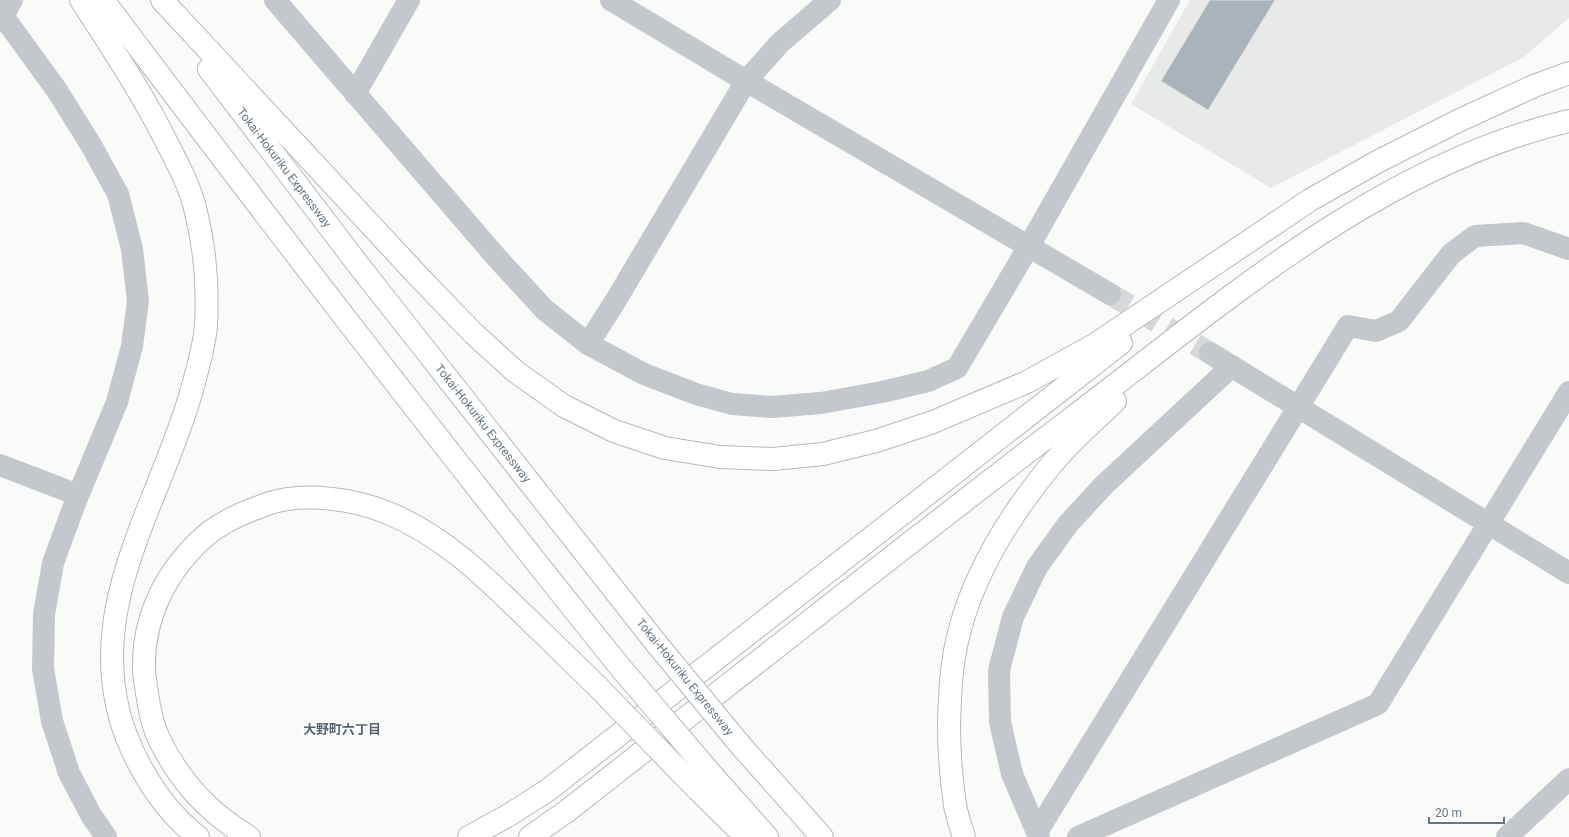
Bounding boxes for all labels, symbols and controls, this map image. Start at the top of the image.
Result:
street label: Tokai-Hokuriku Expressway [234,105,334,230]
street label: Tokai-Hokuriku Expressway [432,361,534,486]
street label: Tokai-Hokuriku Expressway [633,616,737,739]
district label: 大野町六丁目 [303,722,381,737]
scale bar [1429,799,1504,825]
text: 20 m [1435,806,1462,820]

